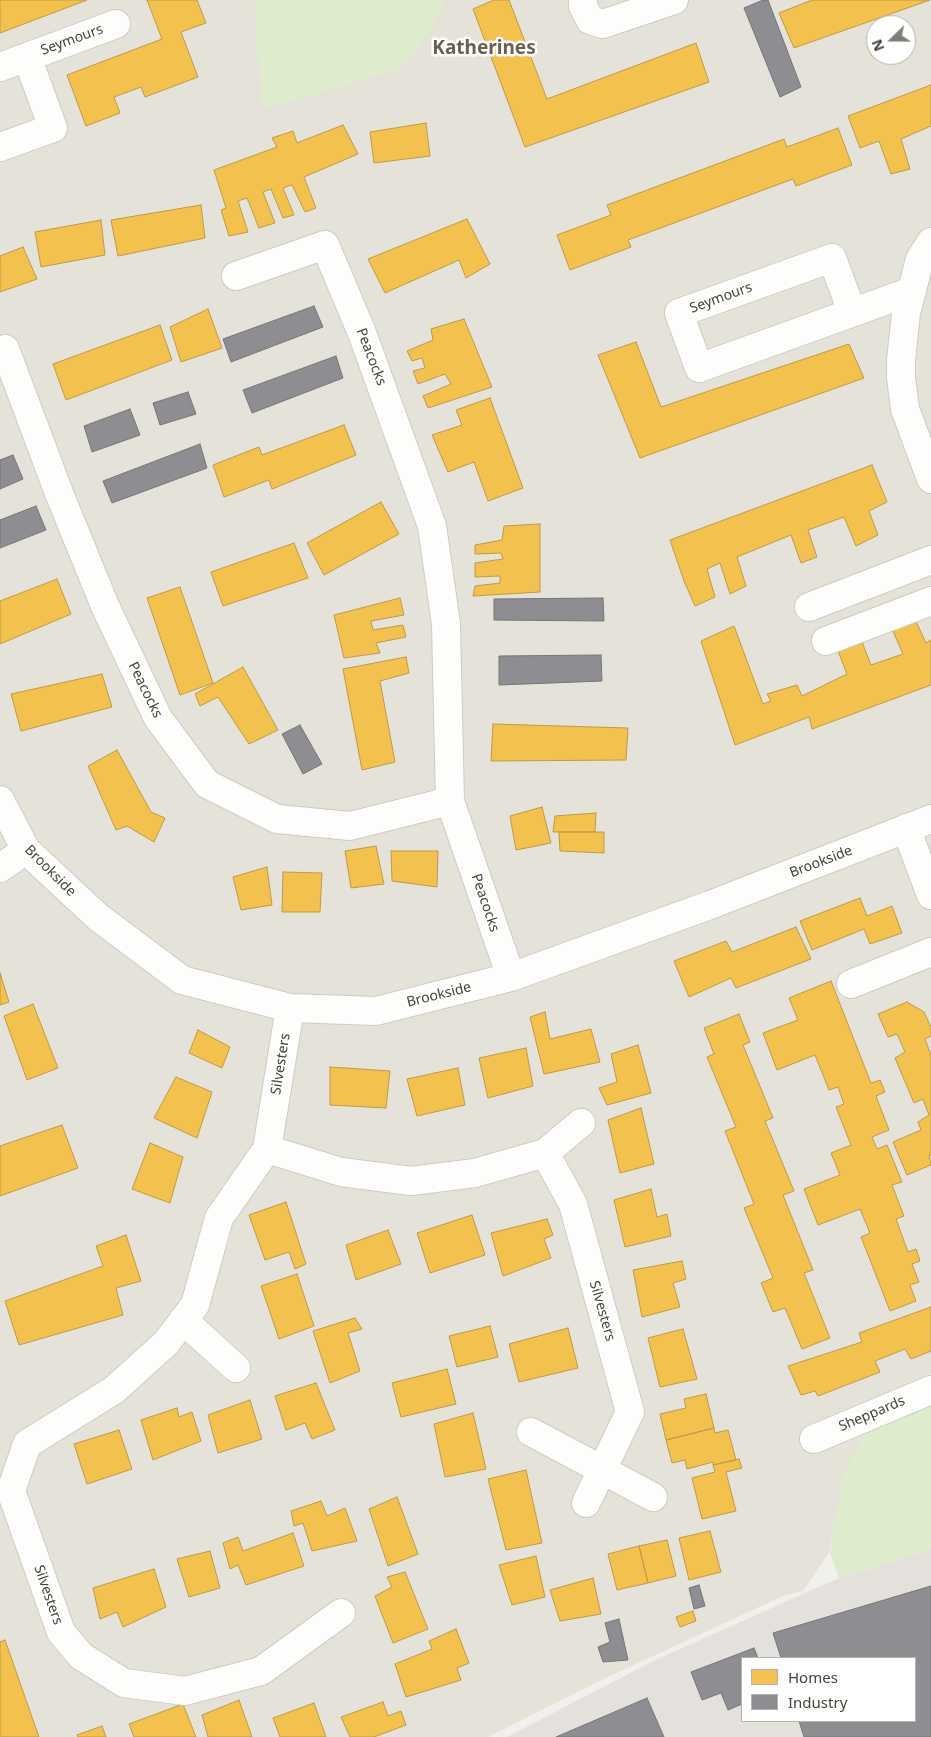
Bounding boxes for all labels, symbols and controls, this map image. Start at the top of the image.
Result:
north arrow [866,15,916,65]
street label: Seymours [39,21,105,59]
text: N [867,37,889,54]
district label: Katherines [432,38,536,60]
street label: Seymours [688,279,754,317]
street label: Peacocks [352,326,390,388]
street label: Peacocks [124,659,166,721]
street label: Brookside [21,842,79,900]
street label: Brookside [787,842,855,882]
street label: Peacocks [467,872,503,934]
street label: Brookside [405,979,473,1011]
street label: Silvesters [268,1032,294,1096]
street label: Silvesters [585,1279,619,1343]
street label: Sheppards [836,1393,908,1435]
street label: Silvesters [30,1563,66,1627]
legend [741,1657,916,1722]
text: Homes [788,1667,838,1687]
text: Industry [788,1692,847,1712]

